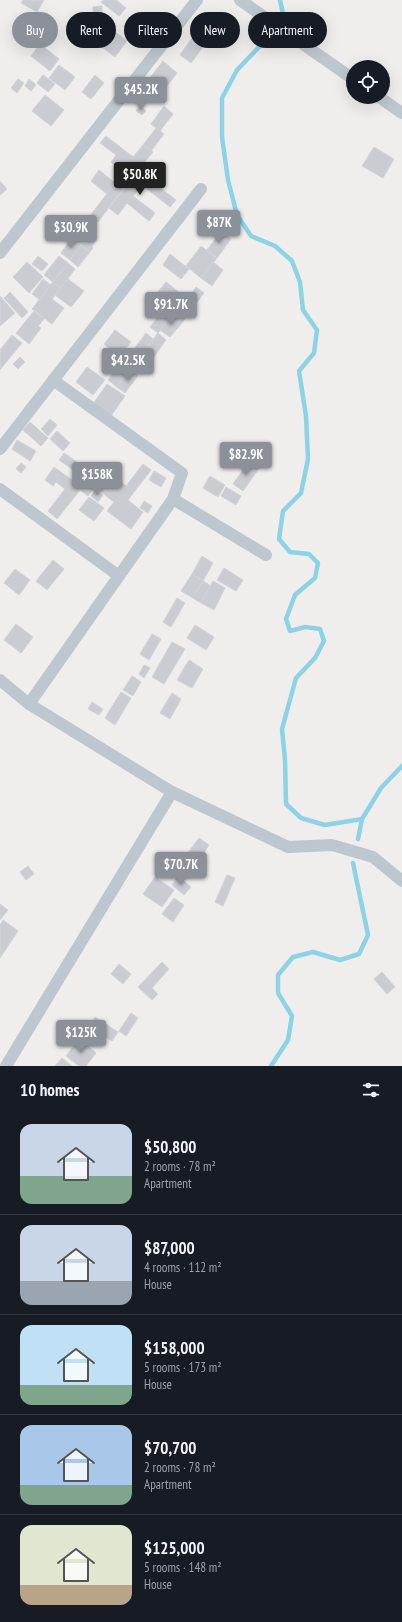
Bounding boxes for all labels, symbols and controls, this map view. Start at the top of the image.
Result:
chip: Buy [12,12,58,48]
chip: Rent [66,12,116,48]
chip: Filters [124,12,182,48]
chip: New [190,12,240,48]
chip: Apartment [248,12,327,48]
map controls [346,60,390,104]
button: locate [346,60,390,104]
pin: $45.2K [108,77,174,111]
text: $45.2K [124,81,158,98]
pin: $50.8K [107,162,173,196]
text: $50.8K [123,166,157,183]
pin: $87K [195,210,243,244]
text: $87K [206,214,232,231]
pin: $30.9K [38,215,104,249]
text: $30.9K [54,219,88,236]
pin: $91.7K [138,292,204,326]
text: $91.7K [154,296,188,313]
pin: $42.5K [95,348,161,382]
text: $42.5K [111,352,145,369]
pin: $82.9K [213,442,279,476]
text: $82.9K [229,446,263,463]
pin: $158K [69,462,125,496]
text: $158K [81,466,113,483]
pin: $70.7K [148,852,214,886]
text: $70.7K [164,856,198,873]
pin: $125K [53,1020,109,1054]
text: $125K [65,1024,97,1041]
text: 10 homes [20,1079,79,1101]
icon: filters [360,1079,382,1101]
text: $50,800 [144,1136,196,1158]
icon: home [52,1140,100,1188]
text: 2 rooms · 78 m² [144,1158,216,1175]
text: Apartment [144,1175,192,1192]
text: $87,000 [144,1237,195,1259]
icon: home [52,1241,100,1289]
text: 4 rooms · 112 m² [144,1259,222,1276]
text: House [144,1276,172,1293]
text: $158,000 [144,1337,205,1359]
icon: home [52,1341,100,1389]
text: 5 rooms · 173 m² [144,1359,222,1376]
text: House [144,1376,172,1393]
text: $70,700 [144,1437,196,1459]
icon: home [52,1441,100,1489]
text: 2 rooms · 78 m² [144,1459,216,1476]
text: Apartment [144,1476,192,1493]
text: $125,000 [144,1537,205,1559]
icon: home [52,1541,100,1589]
text: 5 rooms · 148 m² [144,1559,222,1576]
text: House [144,1576,172,1593]

